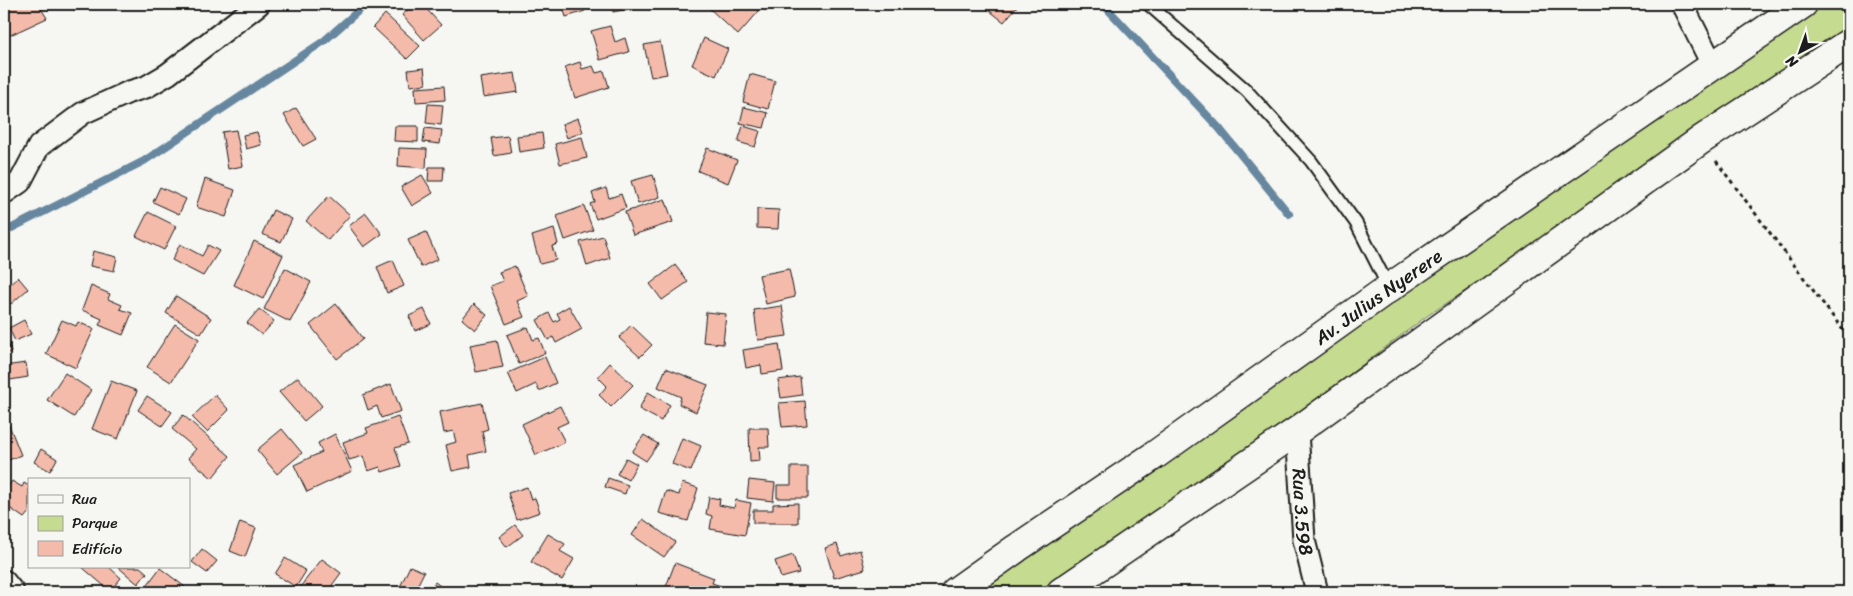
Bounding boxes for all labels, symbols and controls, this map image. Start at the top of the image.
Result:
north arrow [1776,28,1826,78]
text: N [1780,49,1804,75]
street label: Av. Julius Nyerere [1306,240,1449,354]
street label: Rua 3.598 [1282,467,1323,560]
legend [28,478,190,568]
text: Rua [72,486,97,512]
text: Parque [72,510,117,536]
text: Edifício [72,536,123,562]

